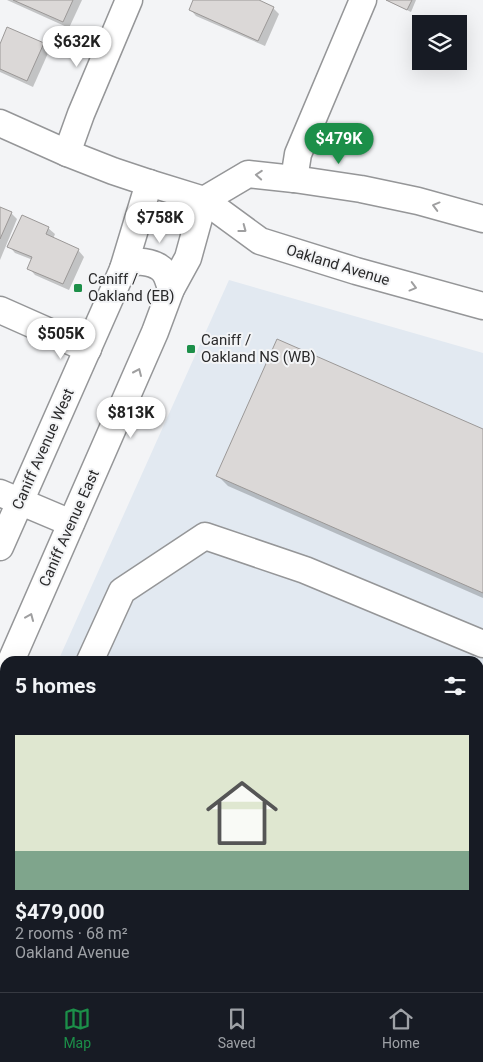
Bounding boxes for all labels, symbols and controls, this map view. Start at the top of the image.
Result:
map controls [412,15,467,70]
button: layers [412,15,467,70]
pin: $632K [42,26,112,68]
text: $632K [54,32,100,51]
pin: $479K [304,122,374,165]
text: $479K [316,129,362,148]
one-way arrow [255,170,263,181]
one-way arrow [432,201,440,212]
pin: $758K [125,202,195,244]
text: $758K [137,208,183,227]
one-way arrow [238,223,247,232]
street label: Oakland Avenue [284,241,392,289]
place label: Caniff / Oakland (EB) [88,270,175,305]
one-way arrow [408,281,416,291]
marker: Caniff / Oakland (EB) [72,282,84,294]
pin: $505K [26,318,96,360]
text: $505K [38,324,84,343]
place label: Caniff / Oakland NS (WB) [201,331,316,366]
marker: Caniff / Oakland NS (WB) [185,343,197,355]
one-way arrow [131,368,142,377]
street label: Caniff Avenue West [8,386,78,512]
pin: $813K [96,396,166,439]
text: $813K [108,403,154,422]
street label: Caniff Avenue East [35,467,103,589]
one-way arrow [25,613,35,621]
icon: filters [441,672,469,700]
text: 5 homes [15,674,96,698]
icon: home [197,768,287,858]
text: $479,000 [15,900,105,924]
text: 2 rooms · 68 m² [15,924,128,943]
text: Oakland Avenue [15,943,130,962]
tab: Map [63,1005,91,1051]
tab: Saved [218,1005,256,1051]
tab: Home [382,1005,420,1051]

